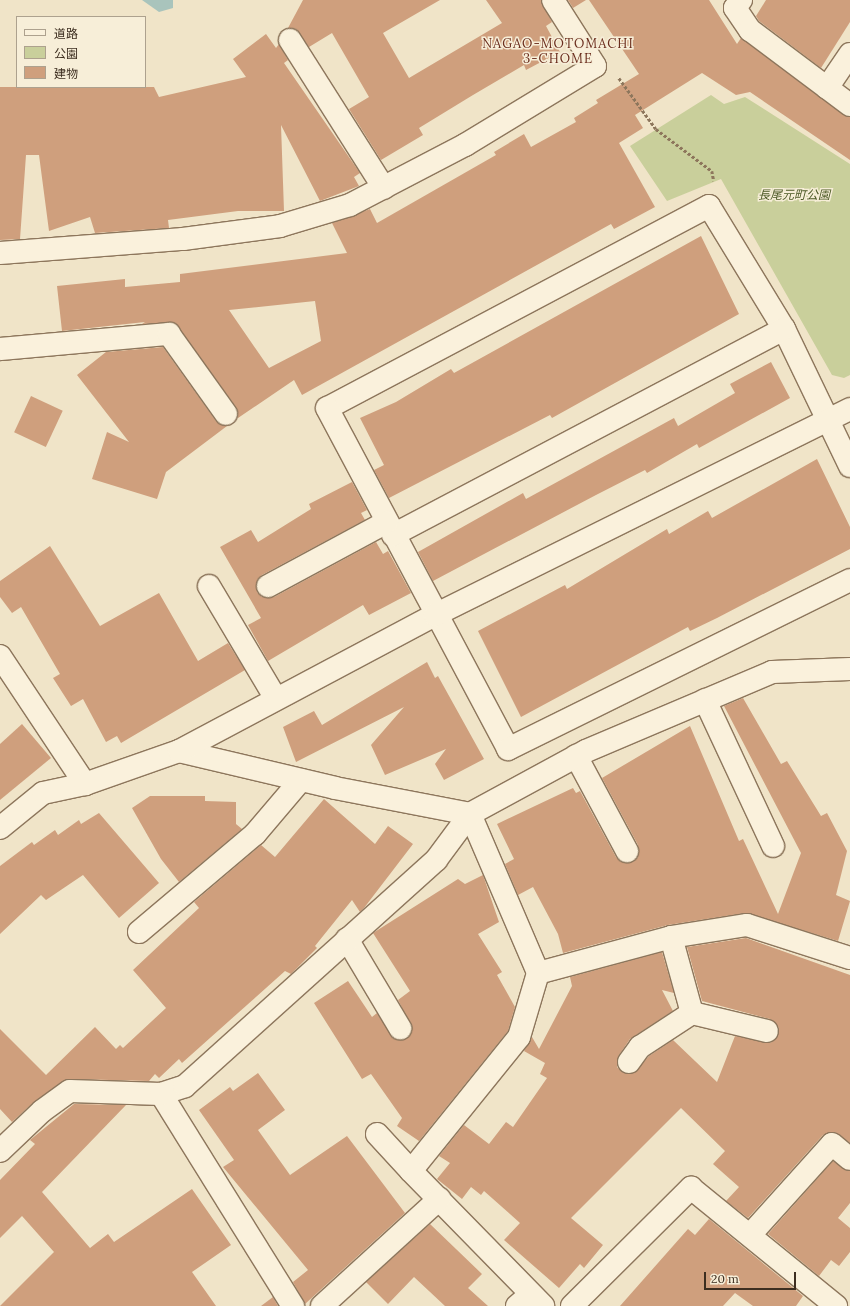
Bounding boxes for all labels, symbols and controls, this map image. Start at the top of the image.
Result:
legend [16,16,146,88]
text: 道路 [54,26,78,41]
district label: NAGAO-MOTOMACHI 3-CHOME [482,37,634,68]
text: 公園 [54,46,78,61]
text: 建物 [54,66,78,81]
park label: 長尾元町公園 [758,188,830,202]
scale bar [706,1264,798,1290]
text: 20 m [711,1271,739,1286]

